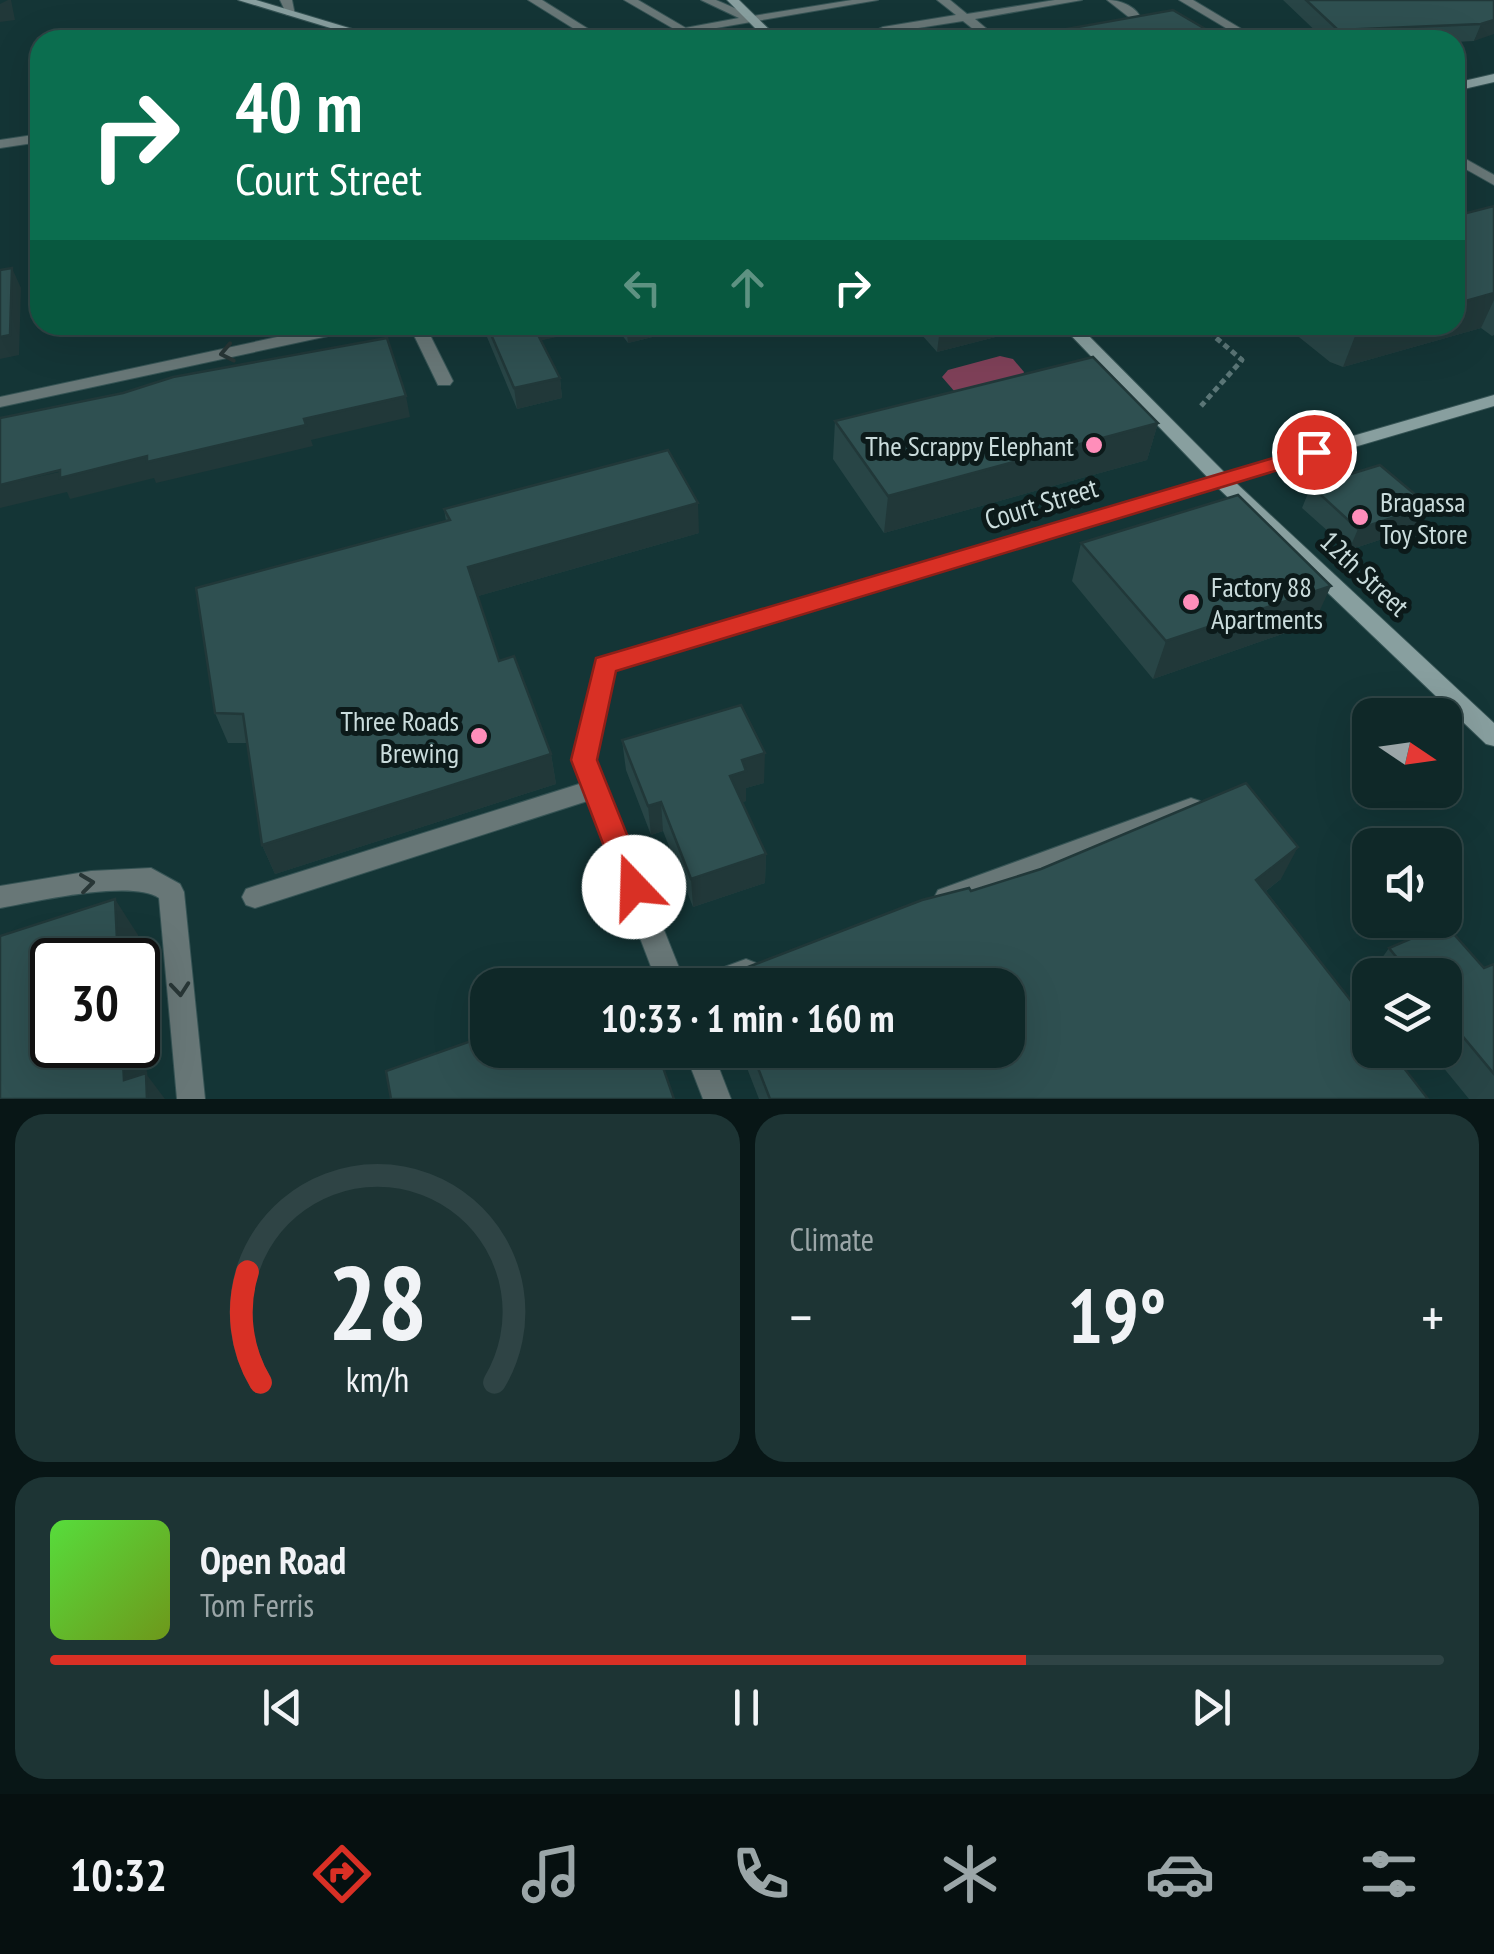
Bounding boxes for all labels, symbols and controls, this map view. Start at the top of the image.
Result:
text: 40 m [235,61,363,151]
icon: right [70,70,200,200]
text: Court Street [235,149,422,207]
icon: left [615,260,670,315]
icon: ahead [720,260,775,315]
icon: right [825,260,880,315]
one-way arrow [219,341,236,362]
pin [1272,410,1357,495]
icon: arrive [1287,425,1342,480]
place label: The Scrappy Elephant [865,427,1074,464]
marker: The Scrappy Elephant [1083,434,1105,456]
street label: Court Street [980,468,1102,538]
place label: Bragassa Toy Store [1380,483,1468,552]
marker: Bragassa Toy Store [1349,506,1371,528]
street label: 12th Street [1312,522,1418,624]
place label: Factory 88 Apartments [1211,568,1323,637]
marker: Factory 88 Apartments [1180,591,1202,613]
north arrow [1352,698,1462,808]
map controls [1352,698,1462,1068]
place label: Three Roads Brewing [340,702,459,771]
marker: Three Roads Brewing [468,725,490,747]
button: sound [1352,828,1462,938]
position arrow [582,835,686,939]
one-way arrow [80,873,96,894]
speed limit sign: 30 [30,938,160,1068]
button: layers [1352,958,1462,1068]
one-way arrow [169,982,191,998]
text: 10:33 · 1 min · 160 m [601,993,894,1042]
text: Climate [790,1218,874,1260]
text: 28 [328,1234,427,1369]
text: 19° [1067,1267,1166,1364]
text: − [790,1281,812,1352]
text: + [1421,1281,1444,1352]
text: km/h [346,1356,409,1402]
text: Open Road [200,1535,346,1584]
text: Tom Ferris [200,1584,314,1626]
icon: previous [255,1680,310,1735]
icon: pause [719,1680,774,1735]
icon: next [1184,1680,1239,1735]
icon: directions [307,1839,377,1909]
icon: music [516,1839,586,1909]
icon: phone [726,1839,796,1909]
icon: climate [935,1839,1005,1909]
icon: car [1145,1839,1215,1909]
icon: filters [1354,1839,1424,1909]
text: 10:32 [70,1845,167,1903]

